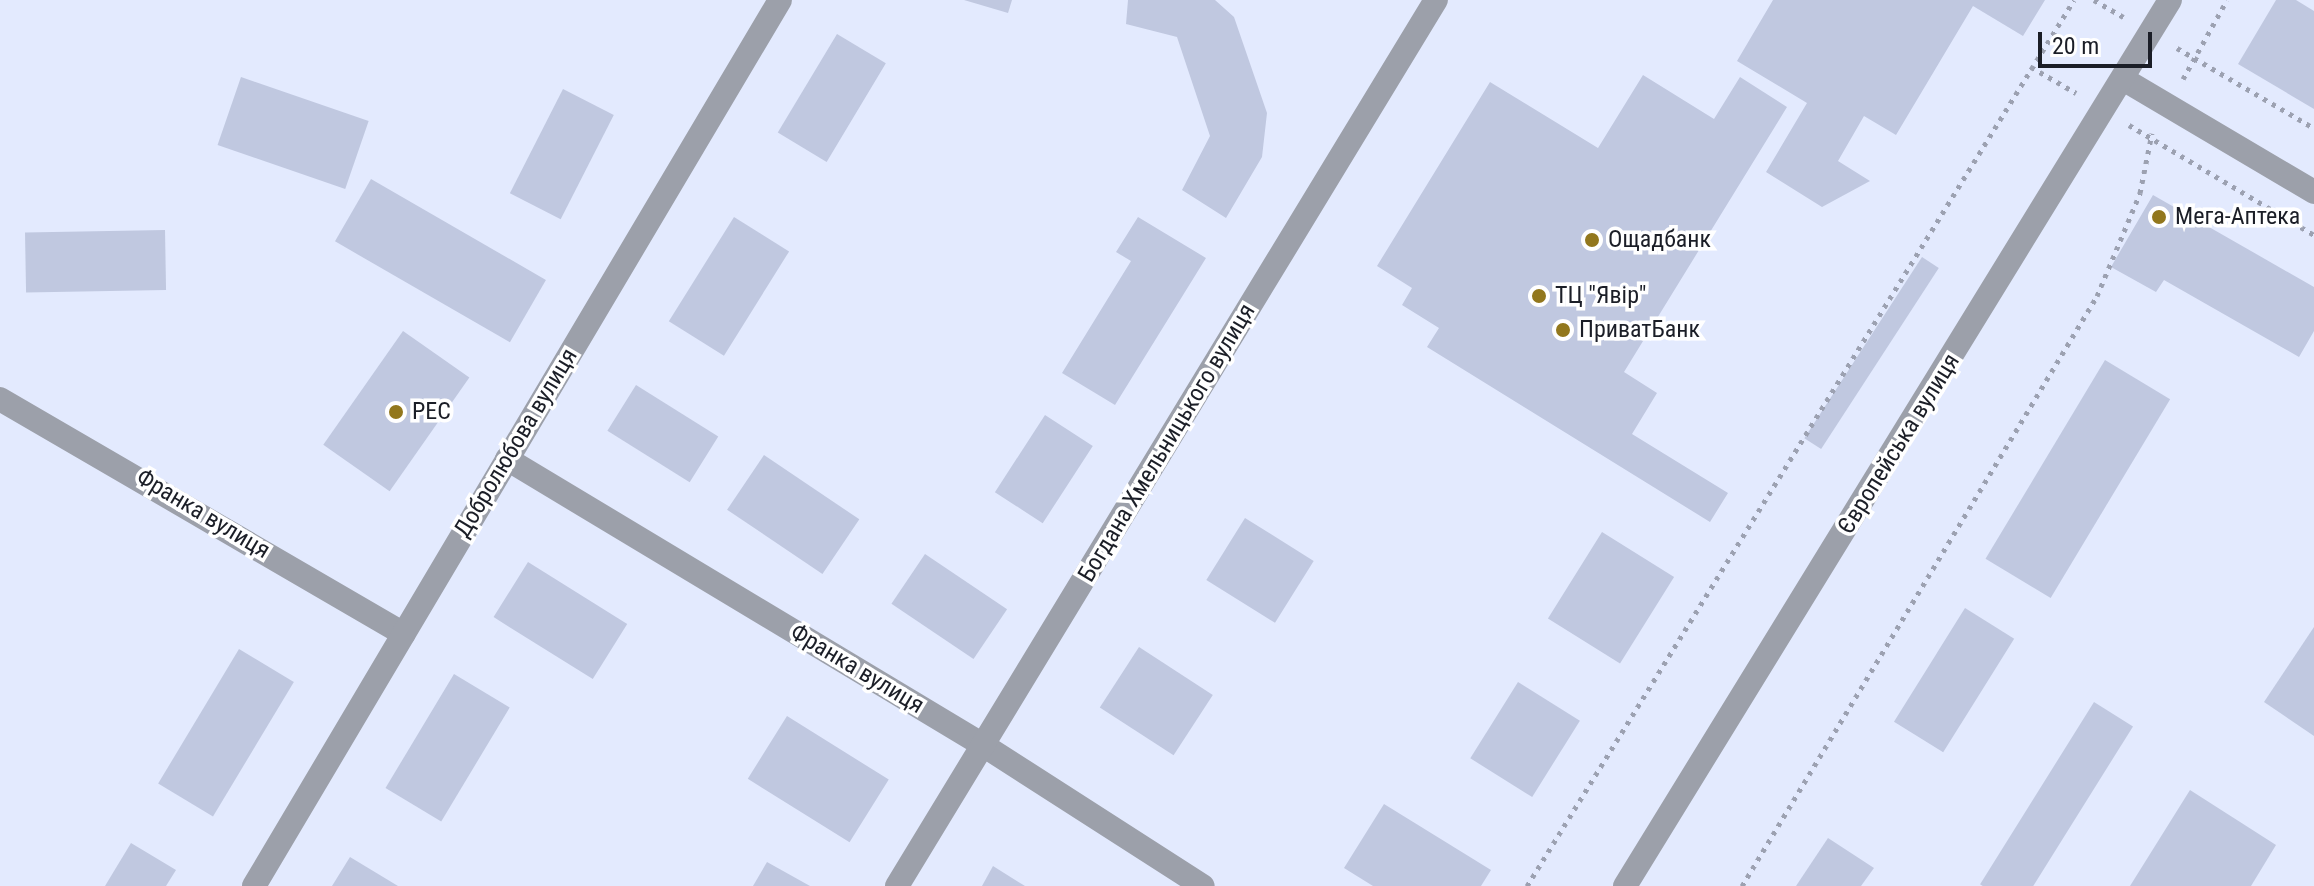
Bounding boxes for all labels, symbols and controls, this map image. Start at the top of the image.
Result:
scale bar [2042,16,2156,66]
text: 20 m [2052,32,2099,60]
place label: Мега-Аптека [2175,203,2300,231]
marker: Мега-Аптека [2150,208,2168,226]
place label: Ощадбанк [1608,226,1711,254]
marker: Ощадбанк [1583,231,1601,249]
place label: ТЦ "Явір" [1555,282,1646,310]
marker: ТЦ "Явір" [1530,287,1548,305]
street label: Богдана Хмельницького вулиця [1072,299,1262,587]
place label: ПриватБанк [1579,316,1700,344]
marker: ПриватБанк [1554,321,1572,339]
street label: Добролюбова вулиця [448,343,584,543]
street label: Європейська вулиця [1832,349,1966,539]
place label: РЕС [412,398,451,426]
marker: РЕС [387,403,405,421]
street label: Франка вулиця [131,463,275,565]
street label: Франка вулиця [785,618,929,720]

